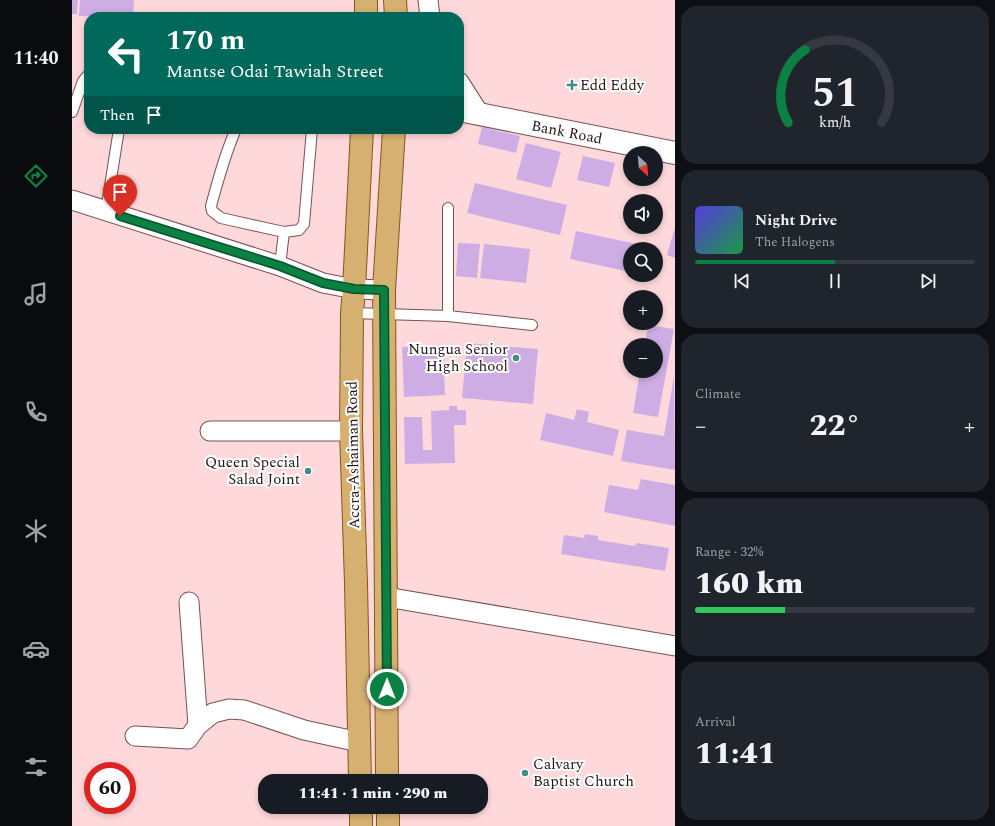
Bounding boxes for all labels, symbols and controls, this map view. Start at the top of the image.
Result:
text: 170 m [166,19,245,62]
icon: left [100,28,152,80]
text: 11:40 [13,45,59,72]
text: Mantse Odai Tawiah Street [166,58,384,85]
text: 51 [812,62,858,125]
place label: Edd Eddy [580,74,645,97]
marker: Edd Eddy [567,80,577,90]
text: Then [100,104,135,127]
icon: arrive [143,104,165,126]
text: km/h [819,112,851,134]
street label: Bank Road [529,114,604,151]
north arrow [623,146,663,186]
map controls [623,146,663,378]
icon: directions [22,162,50,190]
pin [103,175,137,216]
icon: arrive [109,181,131,203]
button: sound [623,194,663,234]
text: Night Drive [755,209,837,232]
text: The Halogens [755,232,835,252]
button: search [623,242,663,282]
icon: previous [731,270,753,292]
icon: pause [824,270,846,292]
icon: next [917,270,939,292]
icon: music [22,280,50,308]
button: + [623,290,663,330]
place label: Nungua Senior High School [408,338,508,378]
button: − [623,338,663,378]
marker: Nungua Senior High School [511,353,521,363]
street label: Accra-Ashaiman Road [341,381,366,529]
text: Climate [695,384,741,404]
icon: phone [22,398,50,426]
text: 22° [810,403,861,449]
text: − [695,410,706,443]
text: + [964,410,975,443]
place label: Queen Special Salad Joint [205,451,300,491]
marker: Queen Special Salad Joint [303,466,313,476]
icon: climate [22,517,50,545]
text: Range · 32% [695,542,763,562]
text: 160 km [695,561,803,607]
icon: car [22,635,50,663]
position arrow [366,668,408,710]
text: Arrival [695,712,736,732]
text: 11:41 [695,731,775,777]
icon: filters [22,753,50,781]
place label: Calvary Baptist Church [533,753,634,793]
speed limit sign: 60 [84,762,136,814]
marker: Calvary Baptist Church [520,768,530,778]
text: 11:41 · 1 min · 290 m [299,782,447,805]

